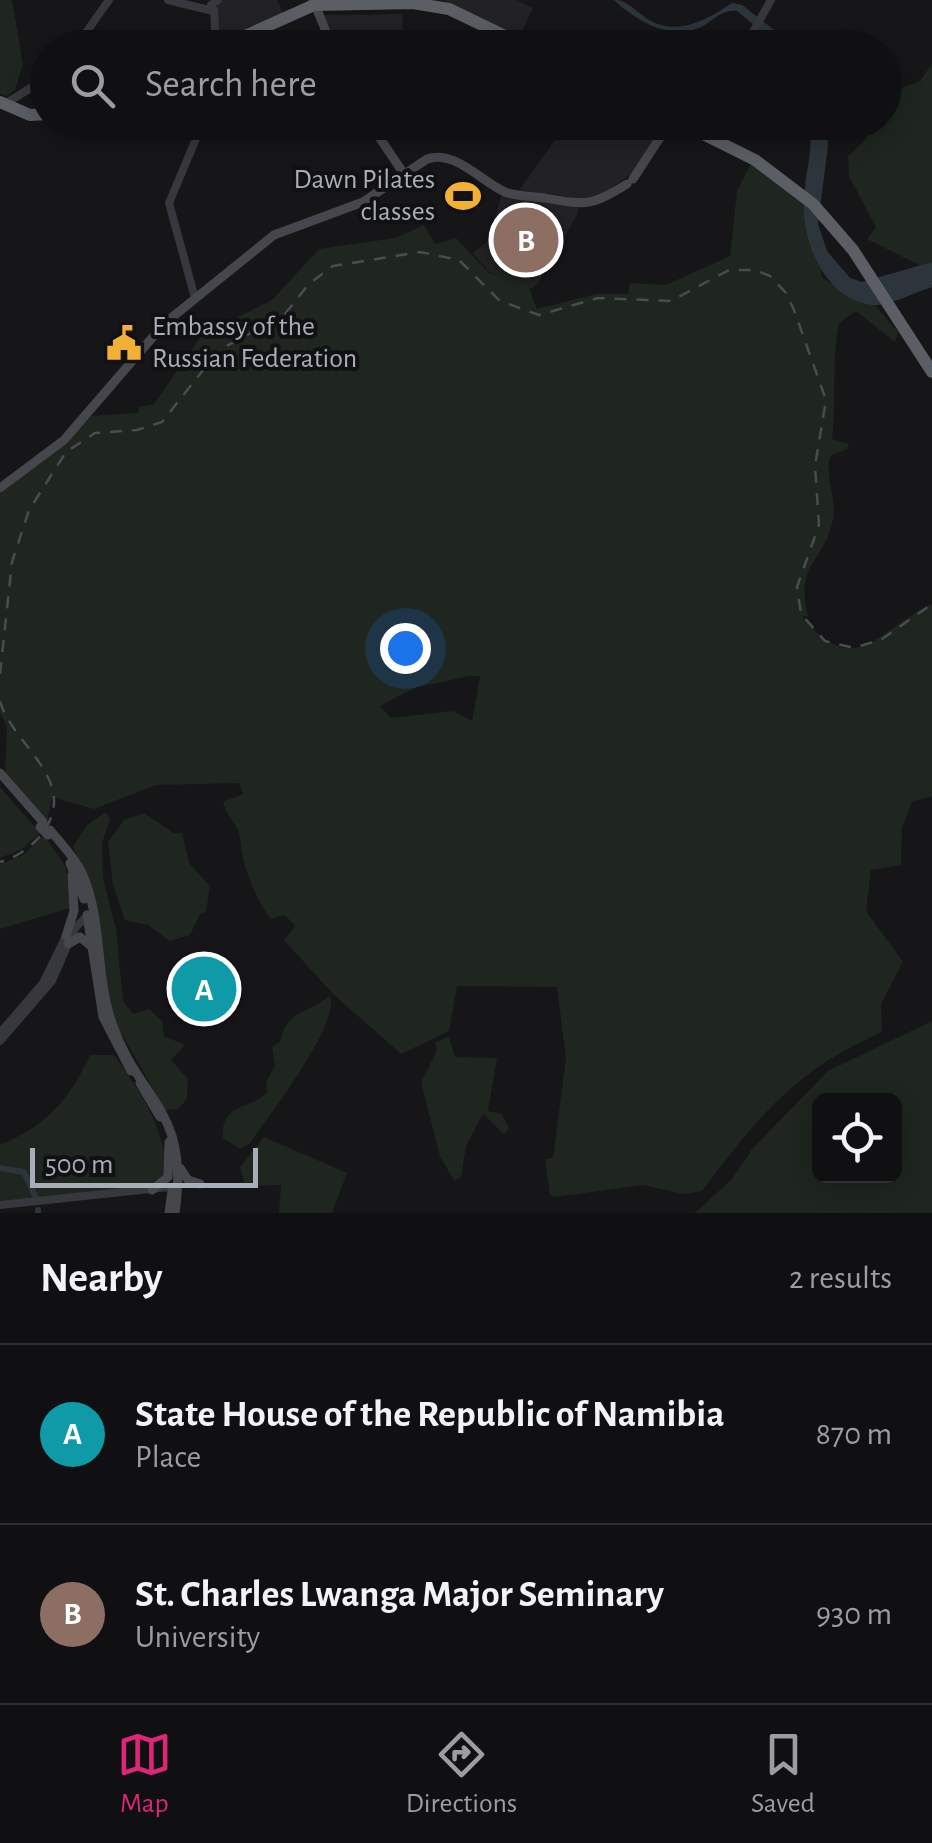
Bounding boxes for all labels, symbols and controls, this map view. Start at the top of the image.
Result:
search box [30,30,902,140]
icon: search [65,58,120,113]
text: Search here [145,66,317,104]
place label: Dawn Pilates classes [293,166,435,226]
sports icon: Dawn Pilates classes [444,177,482,215]
pin: B [494,202,558,278]
place label: Embassy of the Russian Federation [152,313,357,373]
public building icon: Embassy of the Russian Federation [105,324,143,362]
your location [380,623,431,674]
pin: A [172,952,236,1026]
map controls [812,1093,902,1183]
button: locate [812,1093,902,1183]
scale bar [30,1143,258,1188]
text: 500 m [45,1151,113,1179]
text: Nearby [40,1257,163,1299]
text: 2 results [789,1262,892,1294]
text: State House of the Republic of Namibia [135,1396,724,1434]
text: A [63,1418,82,1450]
text: 870 m [816,1418,892,1450]
text: Place [135,1441,201,1473]
text: St. Charles Lwanga Major Seminary [135,1576,664,1614]
text: B [63,1598,82,1630]
text: 930 m [816,1598,892,1630]
text: University [135,1621,260,1653]
tab: Map [117,1727,172,1821]
tab: Directions [406,1727,517,1821]
tab: Saved [751,1727,815,1821]

